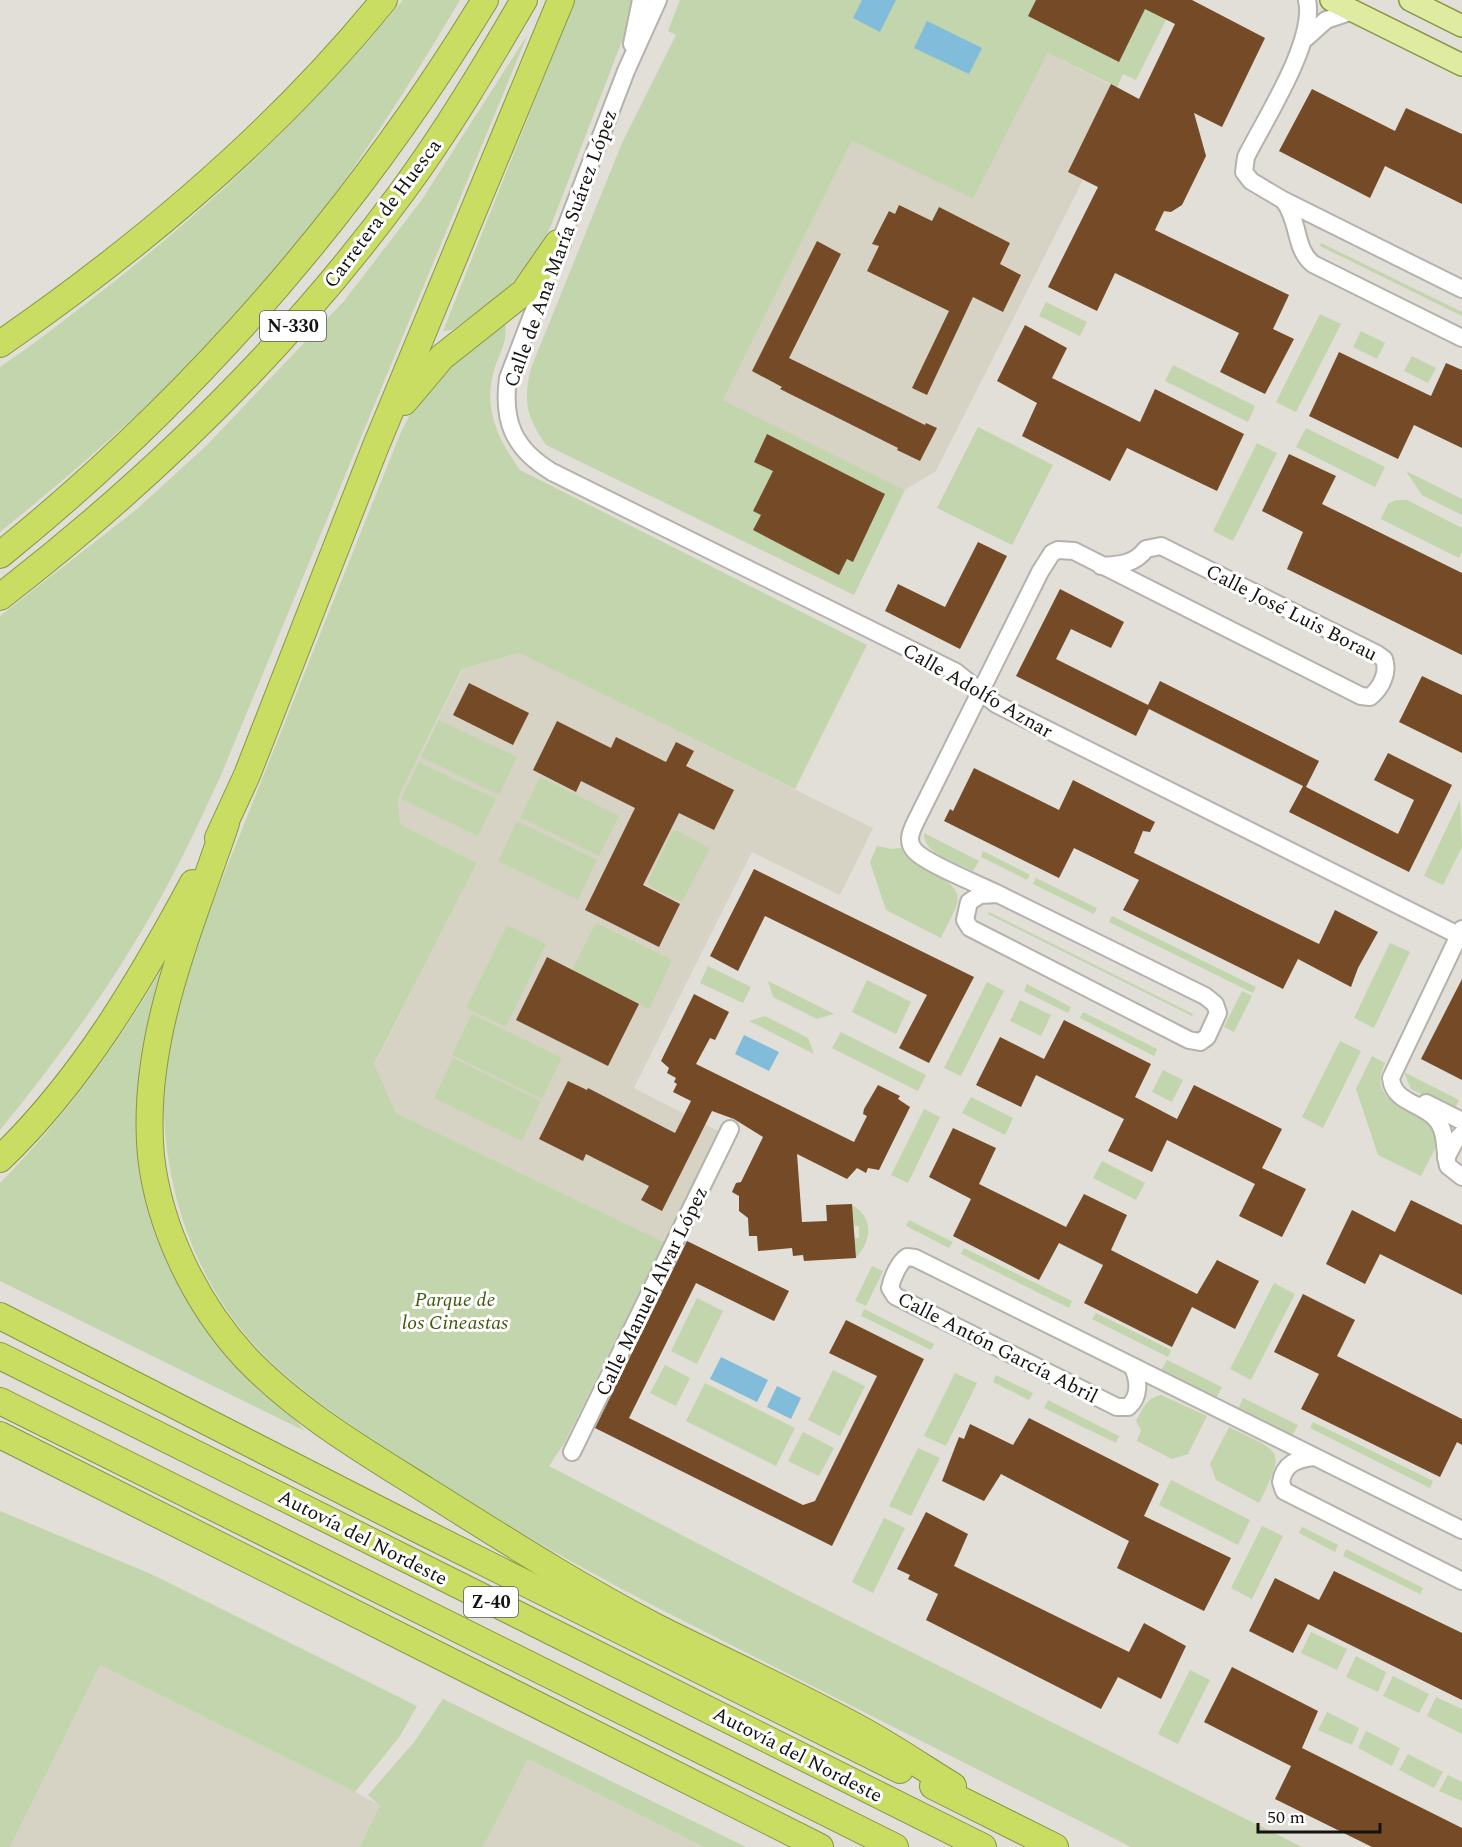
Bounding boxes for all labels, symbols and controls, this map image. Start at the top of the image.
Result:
street label: Calle de Ana María Suárez López [497,105,625,392]
street label: Carretera de Huesca [317,132,449,295]
road number: N-330 [260,311,326,341]
street label: Calle José Luis Borau [1200,557,1383,669]
street label: Calle Adolfo Aznar [897,636,1058,746]
street label: Calle Manuel Alvar López [588,1181,716,1401]
street label: Calle Antón García Abril [892,1284,1103,1412]
park label: Parque de los Cineastas [402,1285,508,1338]
street label: Autovía del Nordeste [272,1482,453,1594]
road number: Z-40 [464,1587,518,1617]
street label: Autovía del Nordeste [707,1699,888,1811]
scale bar [1258,1796,1380,1834]
text: 50 m [1267,1804,1305,1831]

